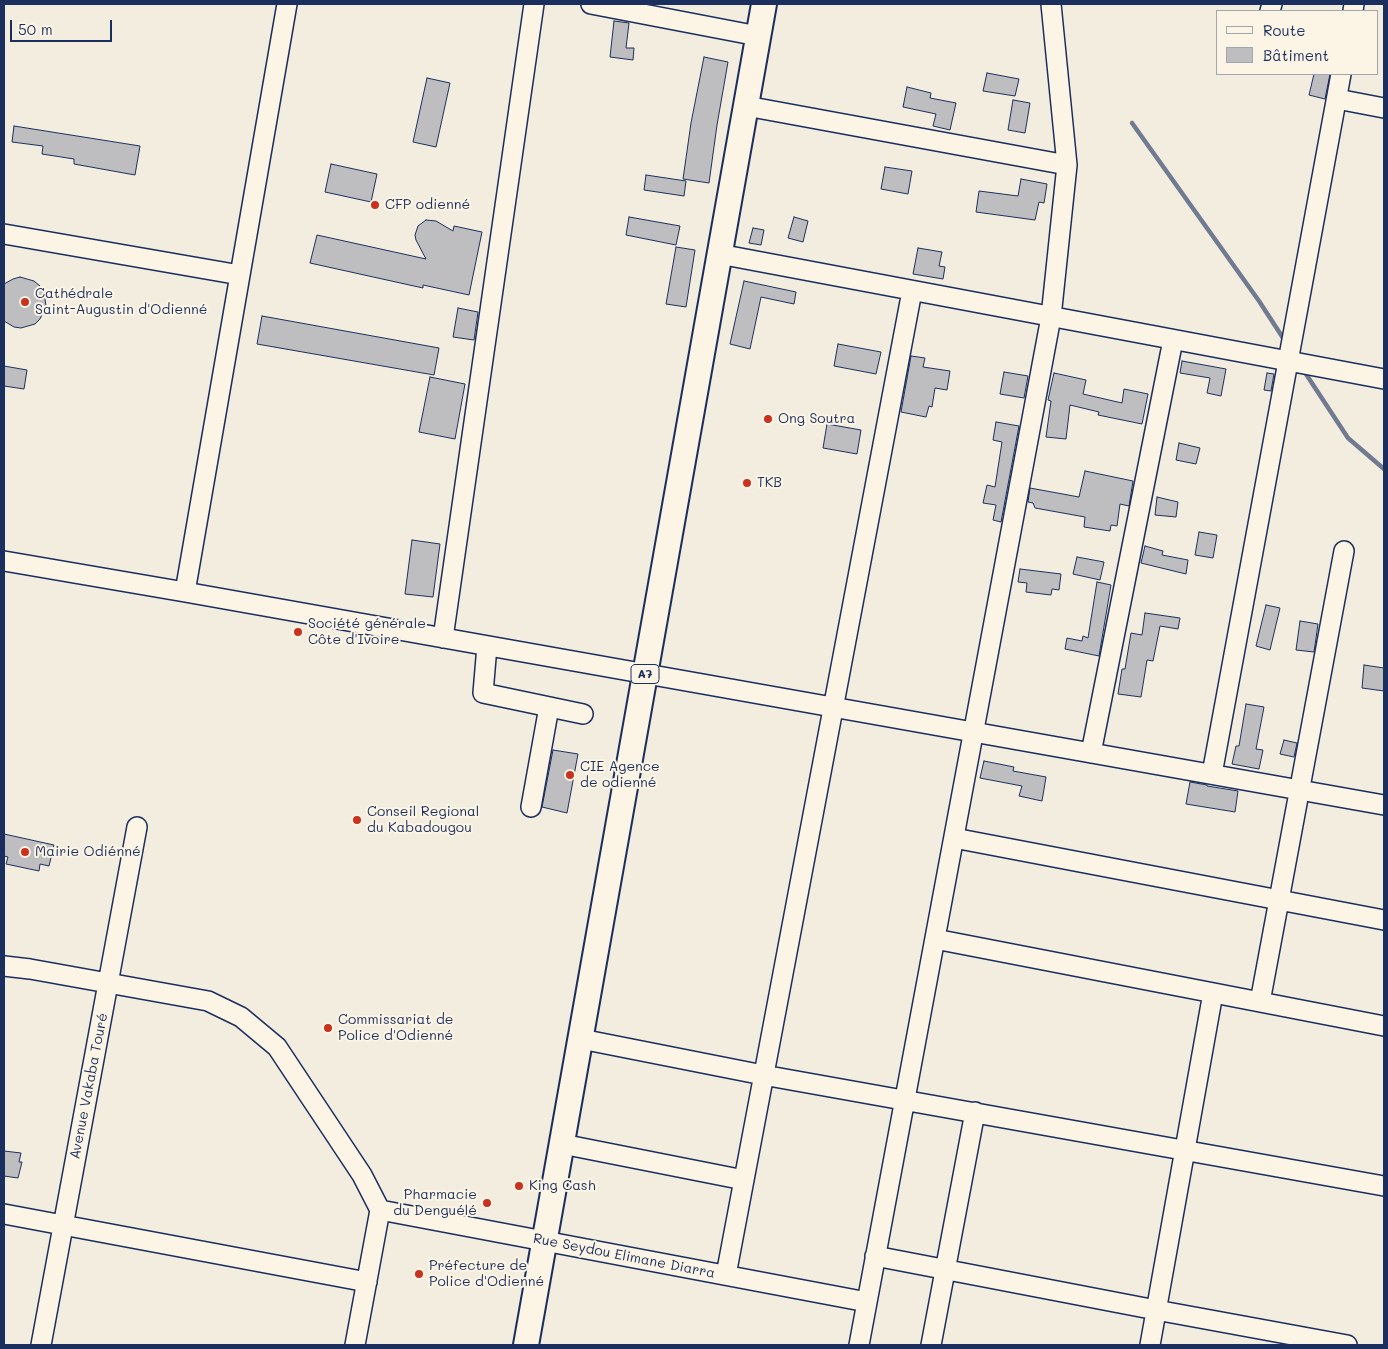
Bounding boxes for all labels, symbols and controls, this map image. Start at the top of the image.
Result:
scale bar [12,10,115,42]
legend [1216,10,1378,75]
text: 50 m [18,19,53,39]
text: Route [1263,20,1306,40]
text: Bâtiment [1263,45,1329,65]
place label: CFP odienné [385,197,470,213]
marker: CFP odienné [369,199,381,211]
place label: Cathédrale Saint-Augustin d'Odienné [35,286,207,318]
marker: Cathédrale Saint-Augustin d'Odienné [19,296,31,308]
place label: Ong Soutra [778,411,855,427]
marker: Ong Soutra [762,413,774,425]
place label: TKB [757,475,782,491]
marker: TKB [741,477,753,489]
place label: Société générale Côte d'Ivoire [308,616,426,648]
marker: Société générale Côte d'Ivoire [292,626,304,638]
road number: A7 [631,664,659,684]
place label: CIE Agence de odienné [580,759,660,792]
marker: CIE Agence de odienné [564,769,576,781]
place label: Conseil Regional du Kabadougou [367,804,479,836]
marker: Conseil Regional du Kabadougou [351,814,363,826]
place label: Mairie Odiénné [35,844,141,860]
marker: Mairie Odiénné [19,846,31,858]
street label: Avenue Vakaba Touré [67,1012,111,1160]
place label: Commissariat de Police d'Odienné [338,1012,453,1044]
marker: Commissariat de Police d'Odienné [322,1022,334,1034]
place label: King Cash [529,1178,596,1194]
marker: King Cash [513,1180,525,1192]
place label: Pharmacie du Denguélé [393,1187,477,1220]
marker: Pharmacie du Denguélé [481,1197,493,1209]
street label: Rue Seydou Elimane Diarra [532,1230,716,1282]
place label: Préfecture de Police d'Odienné [429,1258,544,1290]
marker: Préfecture de Police d'Odienné [413,1268,425,1280]

